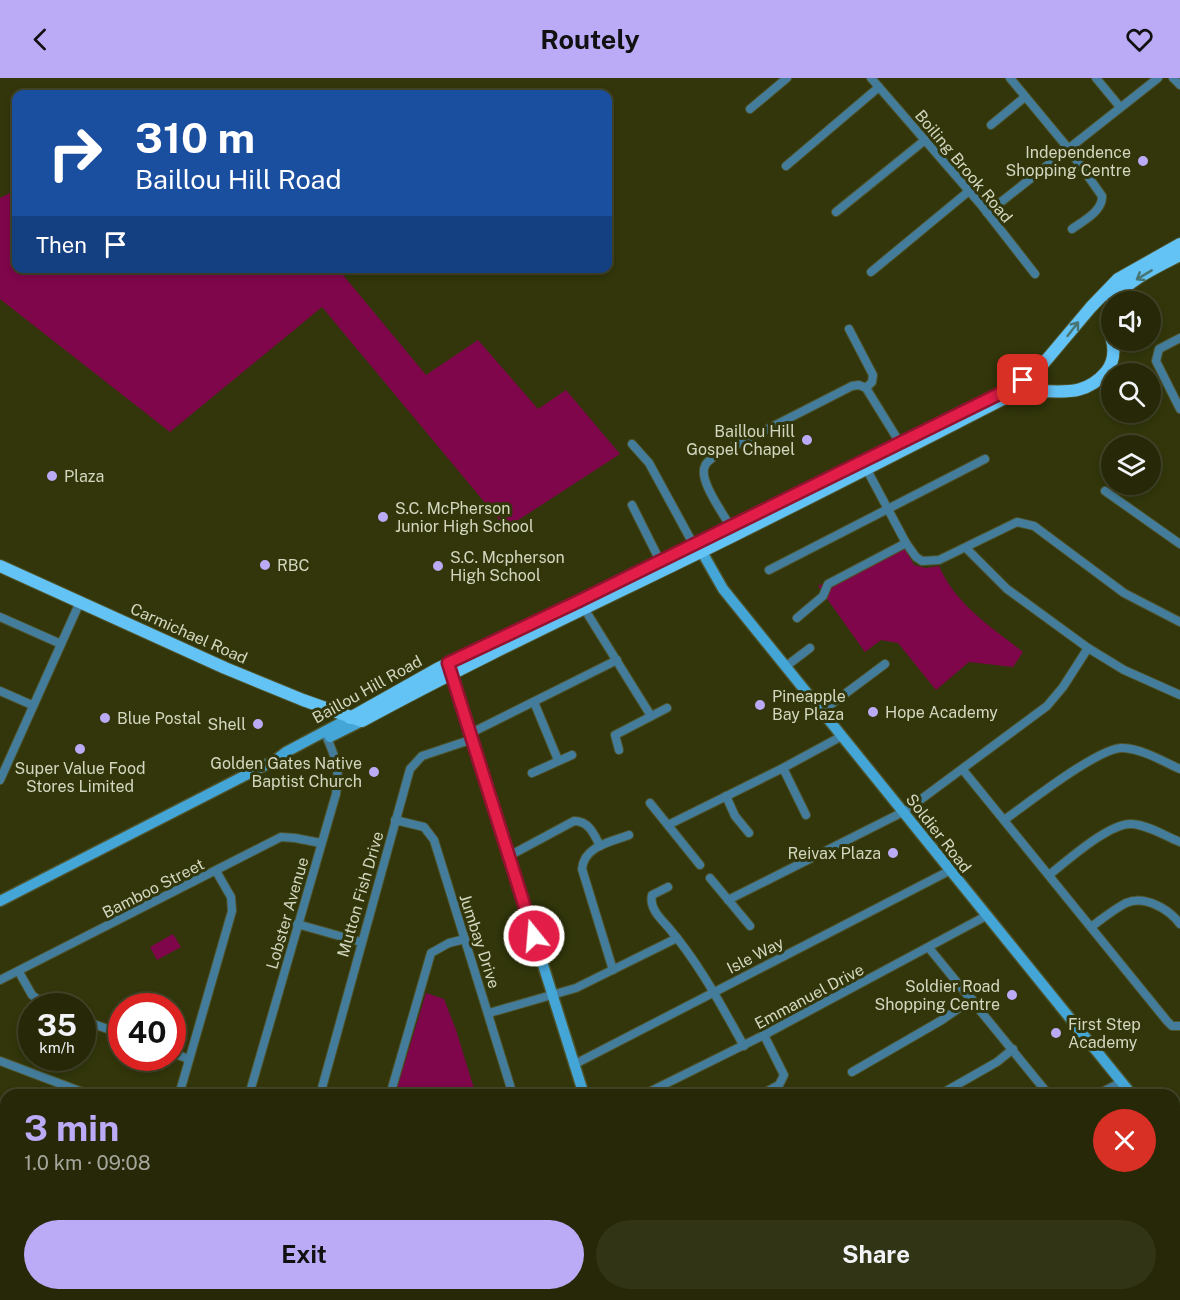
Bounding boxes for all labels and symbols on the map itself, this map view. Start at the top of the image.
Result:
street label: Boiling Brook Road [911,106,1016,227]
place label: Independence Shopping Centre [1005,143,1131,180]
marker: Independence Shopping Centre [1136,154,1150,168]
one-way arrow [1136,270,1153,282]
one-way arrow [1067,321,1080,337]
pin [997,354,1048,405]
place label: Baillou Hill Gospel Chapel [686,422,795,459]
marker: Baillou Hill Gospel Chapel [800,433,814,447]
place label: Plaza [64,467,104,486]
marker: Plaza [45,469,59,483]
place label: S.C. McPherson Junior High School [395,499,534,536]
marker: S.C. McPherson Junior High School [376,510,390,524]
place label: S.C. Mcpherson High School [450,548,565,585]
place label: RBC [277,556,310,575]
marker: RBC [258,558,272,572]
marker: S.C. Mcpherson High School [431,559,445,573]
street label: Carmichael Road [127,599,250,668]
street label: Baillou Hill Road [309,651,425,727]
place label: Pineapple Bay Plaza [772,687,846,724]
marker: Pineapple Bay Plaza [753,698,767,712]
place label: Hope Academy [885,703,998,722]
marker: Hope Academy [866,705,880,719]
place label: Blue Postal [117,709,201,728]
marker: Blue Postal [98,711,112,725]
place label: Shell [208,715,246,734]
marker: Shell [251,717,265,731]
marker: Super Value Food Stores Limited [73,742,87,756]
place label: Golden Gates Native Baptist Church [210,754,362,791]
place label: Super Value Food Stores Limited [14,759,146,796]
marker: Golden Gates Native Baptist Church [367,765,381,779]
street label: Soldier Road [902,790,975,877]
street label: Mutton Fish Drive [333,829,388,959]
place label: Reivax Plaza [788,844,881,863]
marker: Reivax Plaza [886,846,900,860]
street label: Bamboo Street [99,855,207,922]
street label: Lobster Avenue [262,855,313,971]
street label: Jumbay Drive [455,892,504,991]
position arrow [502,904,566,968]
street label: Isle Way [724,933,787,978]
street label: Emmanuel Drive [751,960,867,1033]
place label: Soldier Road Shopping Centre [874,977,1000,1014]
marker: Soldier Road Shopping Centre [1005,988,1019,1002]
speed limit sign: 40 [108,993,186,1071]
place label: First Step Academy [1068,1015,1141,1052]
marker: First Step Academy [1049,1026,1063,1040]

